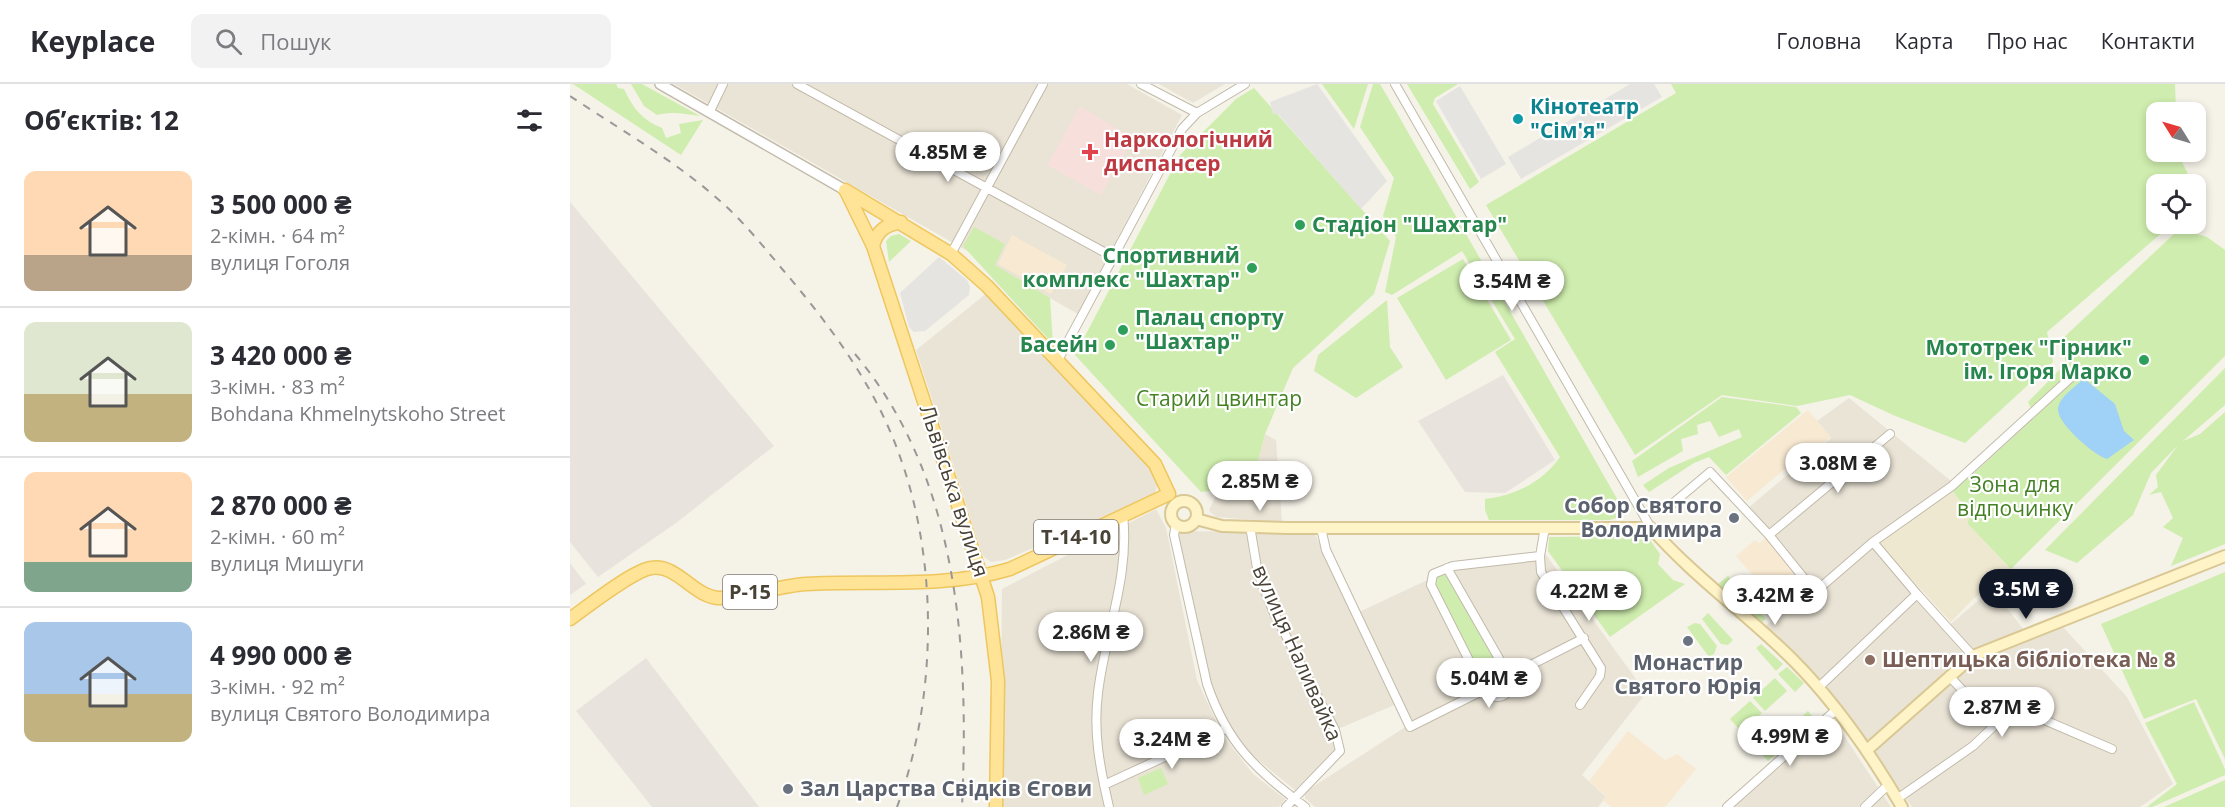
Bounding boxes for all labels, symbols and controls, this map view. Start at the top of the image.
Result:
search box [191,14,611,68]
text: Keyplace [30,22,155,60]
icon: search [212,25,245,58]
text: Пошук [260,26,331,56]
text: Головна [1776,27,1861,55]
text: Карта [1894,27,1953,55]
text: Про нас [1986,27,2068,55]
text: Контакти [2101,27,2195,55]
place label: Кінотеатр "Сім'я" [1530,92,1639,144]
text: Об’єктів: 12 [24,102,179,138]
north arrow [2146,102,2206,162]
map controls [2146,102,2206,234]
icon: filters [513,104,546,137]
marker: Кінотеатр "Сім'я" [1511,112,1525,126]
place label: Наркологічний диспансер [1104,125,1273,177]
pin: 4.85M ₴ [893,132,1003,183]
text: 4.85M ₴ [909,138,987,165]
marker: Наркологічний диспансер [1081,143,1099,161]
button: locate [2146,174,2206,234]
text: 3 500 000 ₴ [210,186,352,222]
icon: home [72,195,144,267]
place label: Стадіон "Шахтар" [1312,210,1507,238]
marker: Стадіон "Шахтар" [1293,218,1307,232]
text: 2-кімн. · 64 m² [210,222,345,249]
place label: Спортивний комплекс "Шахтар" [1022,241,1240,293]
text: вулиця Гоголя [210,249,350,276]
marker: Спортивний комплекс "Шахтар" [1245,261,1259,275]
pin: 3.54M ₴ [1457,261,1567,312]
text: 3.54M ₴ [1473,267,1551,294]
place label: Палац спорту "Шахтар" [1135,303,1284,355]
marker: Палац спорту "Шахтар" [1116,323,1130,337]
place label: Басейн [1020,330,1098,358]
place label: Мототрек "Гірник" ім. Ігоря Марко [1925,333,2132,385]
text: 3 420 000 ₴ [210,337,352,373]
marker: Басейн [1103,338,1117,352]
icon: home [72,346,144,418]
marker: Мототрек "Гірник" ім. Ігоря Марко [2137,353,2151,367]
text: 3-кімн. · 83 m² [210,373,345,400]
park label: Старий цвинтар [1136,384,1302,412]
text: Bohdana Khmelnytskoho Street [210,400,505,427]
street label: Львівська вулиця [914,401,996,580]
pin: 3.08M ₴ [1783,443,1893,494]
text: 3.08M ₴ [1799,449,1877,476]
pin: 2.85M ₴ [1205,461,1315,512]
text: 2.85M ₴ [1221,467,1299,494]
park label: Зона для відпочинку [1957,470,2073,522]
text: 2 870 000 ₴ [210,487,352,523]
place label: Собор Святого Володимира [1564,491,1722,543]
icon: home [72,496,144,568]
marker: Собор Святого Володимира [1727,511,1741,525]
road number: Т-14-10 [1034,520,1118,554]
text: 2-кімн. · 60 m² [210,523,345,550]
text: вулиця Мишуги [210,550,364,577]
street label: вулиця Наливайка [1246,560,1349,745]
pin: 3.5M ₴ [1977,569,2075,620]
pin: 4.22M ₴ [1534,571,1644,622]
road number: Р-15 [723,575,777,609]
pin: 3.42M ₴ [1720,575,1830,626]
text: 3.5M ₴ [1993,575,2059,602]
text: 4.22M ₴ [1550,577,1628,604]
text: 3.42M ₴ [1736,581,1814,608]
pin: 2.86M ₴ [1036,612,1146,663]
text: 2.86M ₴ [1052,618,1130,645]
marker: Монастир Святого Юрія [1681,634,1695,648]
text: 4 990 000 ₴ [210,637,352,673]
place label: Шептицька бібліотека № 8 [1882,645,2176,673]
icon: home [72,646,144,718]
place label: Монастир Святого Юрія [1615,648,1761,700]
marker: Шептицька бібліотека № 8 [1863,653,1877,667]
pin: 5.04M ₴ [1434,658,1544,709]
text: 5.04M ₴ [1450,664,1528,691]
text: 3-кімн. · 92 m² [210,673,345,700]
pin: 2.87M ₴ [1947,687,2057,738]
text: 2.87M ₴ [1963,693,2041,720]
text: вулиця Святого Володимира [210,700,490,727]
pin: 4.99M ₴ [1735,716,1845,767]
pin: 3.24M ₴ [1117,719,1227,770]
text: 4.99M ₴ [1751,722,1829,749]
text: 3.24M ₴ [1133,725,1211,752]
place label: Зал Царства Свідків Єгови [800,774,1092,802]
marker: Зал Царства Свідків Єгови [781,782,795,796]

